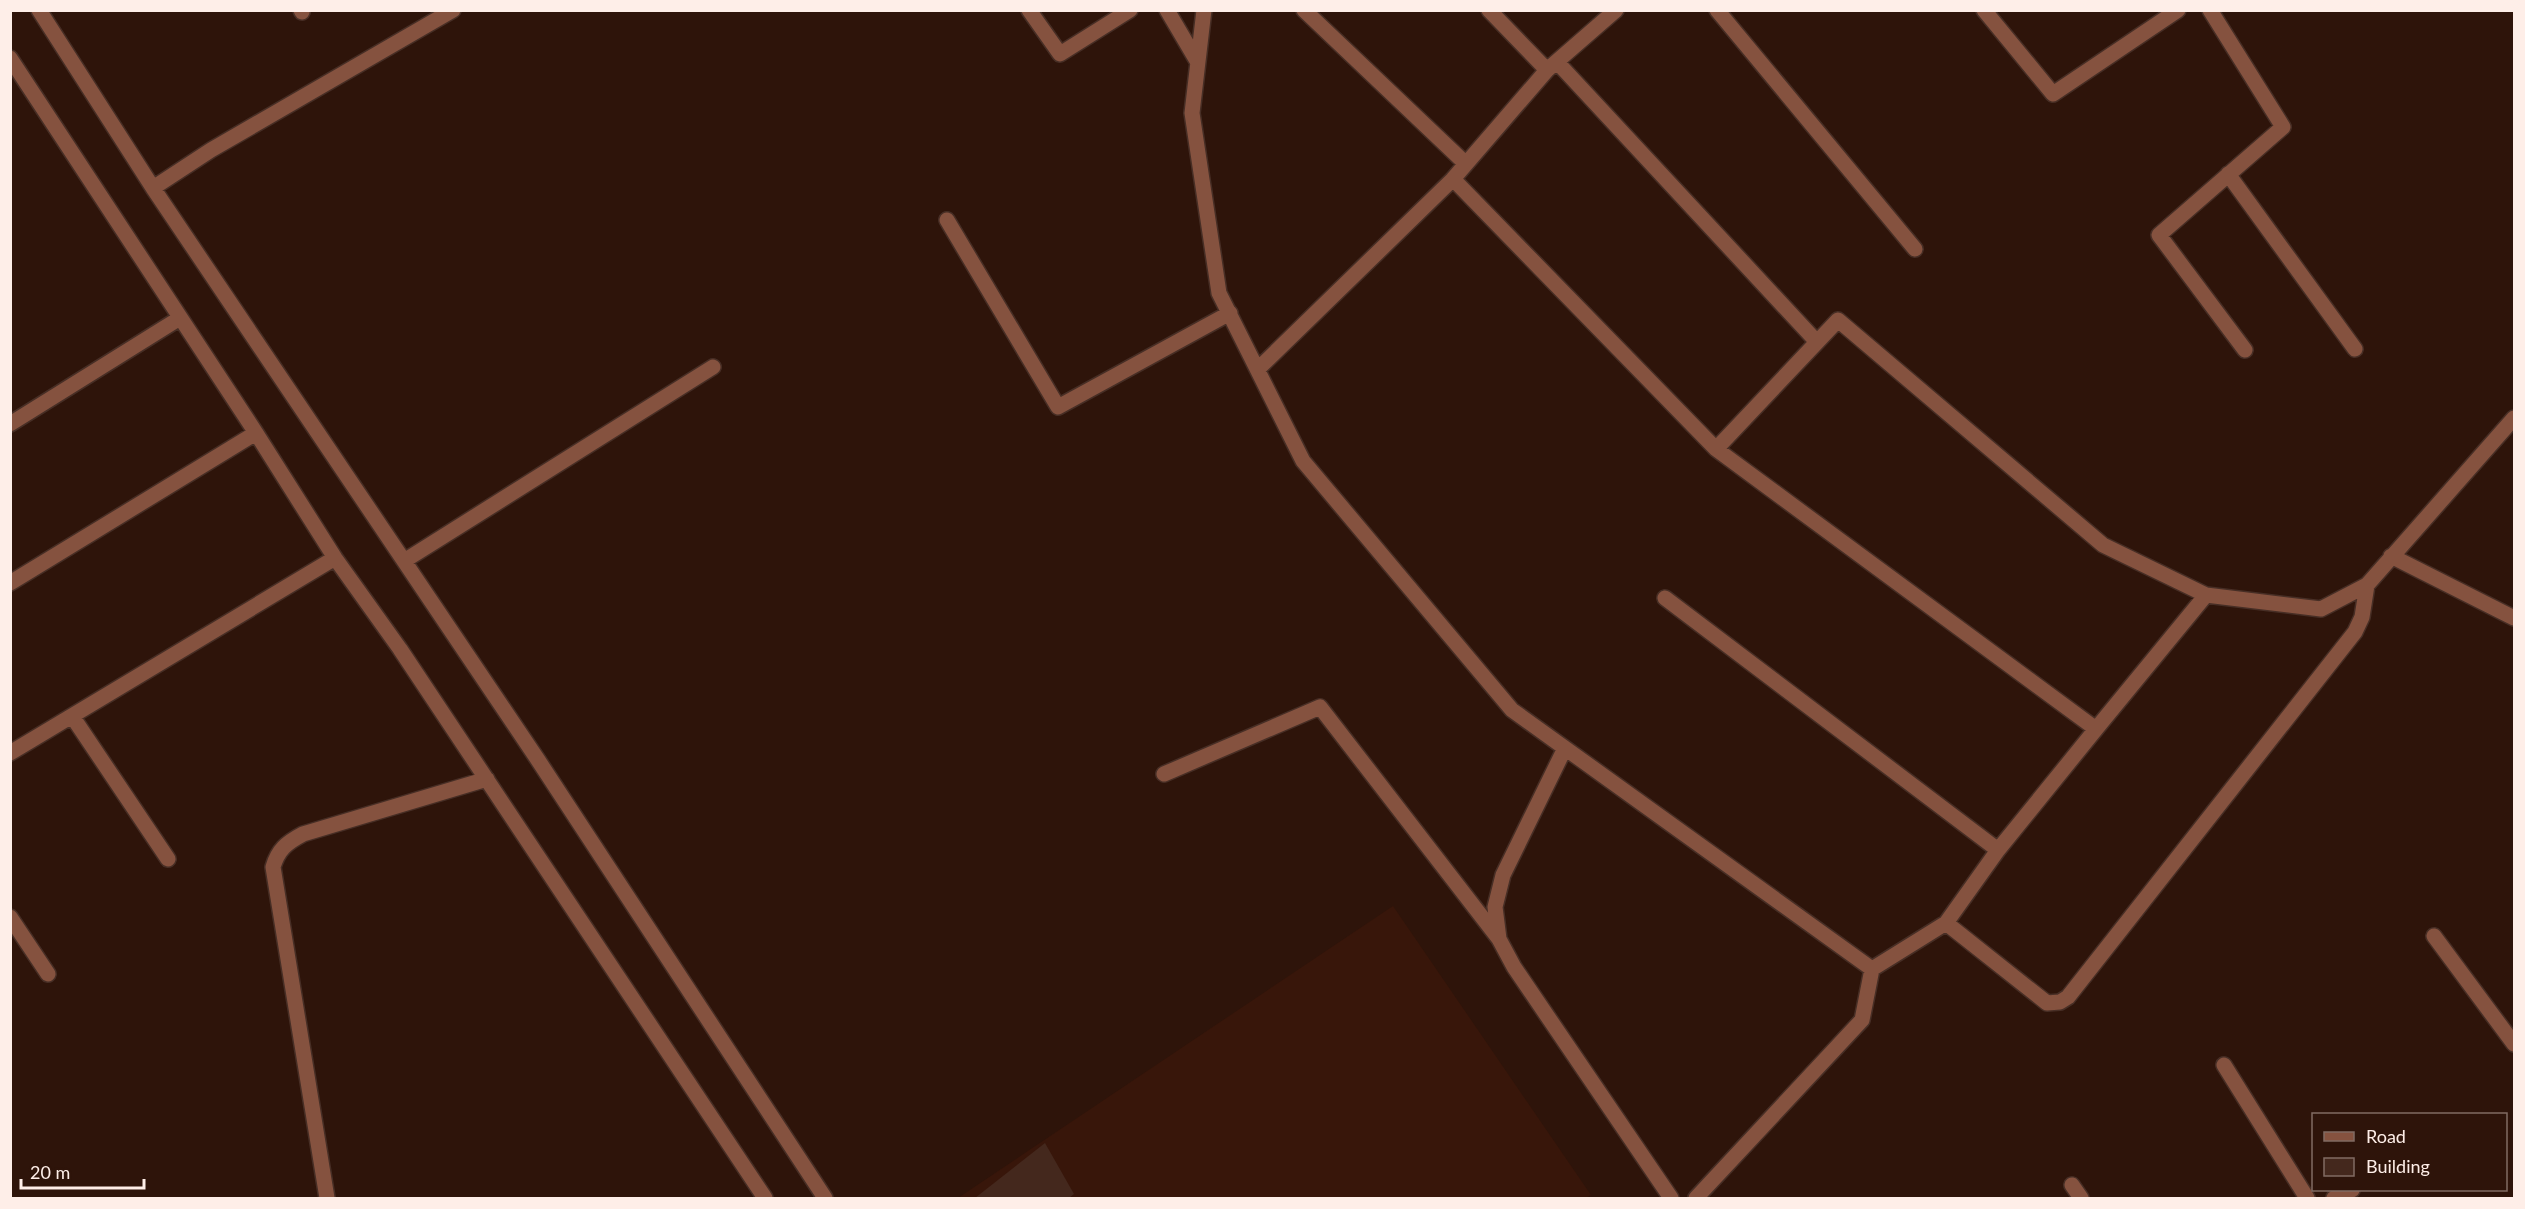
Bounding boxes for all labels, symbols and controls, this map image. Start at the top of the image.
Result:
legend [2312,1113,2507,1191]
text: Road [2366,1125,2406,1147]
scale bar [21,1152,144,1190]
text: Building [2366,1155,2430,1177]
text: 20 m [30,1161,70,1183]

